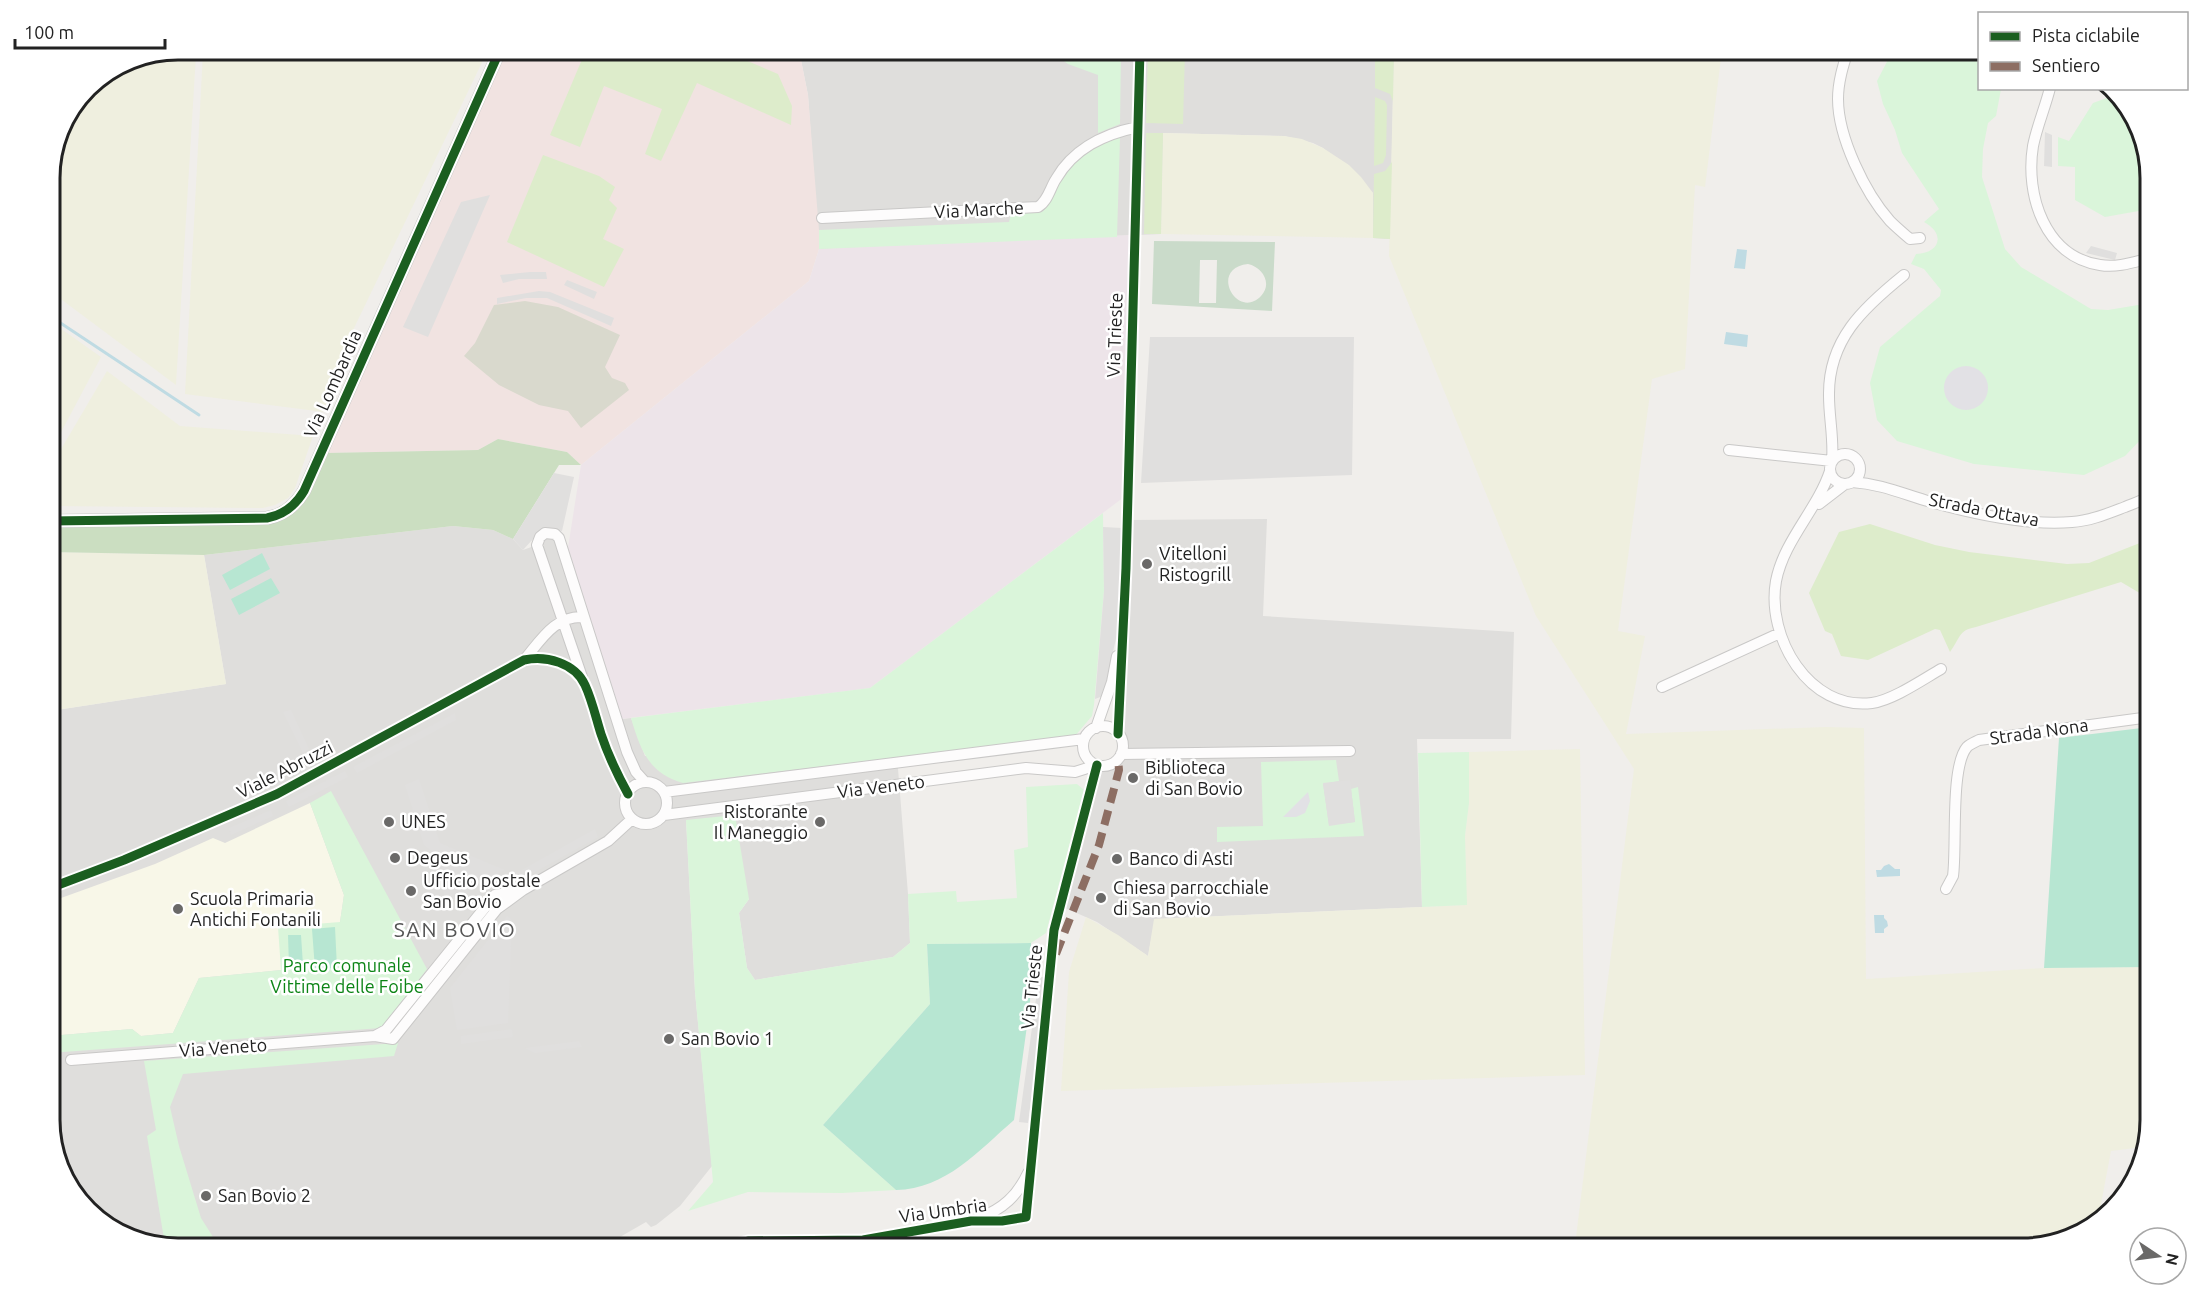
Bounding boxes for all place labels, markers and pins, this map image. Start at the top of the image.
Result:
place label: Vitelloni Ristogrill [1159,543,1231,584]
marker: Vitelloni Ristogrill [1140,557,1154,571]
place label: Biblioteca di San Bovio [1145,757,1243,798]
marker: Biblioteca di San Bovio [1126,771,1140,785]
place label: Ristorante Il Maneggio [714,801,808,842]
place label: UNES [401,811,446,831]
marker: UNES [382,815,396,829]
marker: Ristorante Il Maneggio [813,815,827,829]
place label: Degeus [407,847,468,867]
place label: Banco di Asti [1129,848,1233,868]
marker: Degeus [388,851,402,865]
marker: Banco di Asti [1110,852,1124,866]
place label: Ufficio postale San Bovio [423,870,541,911]
place label: Chiesa parrocchiale di San Bovio [1113,877,1269,918]
marker: Ufficio postale San Bovio [404,884,418,898]
place label: Scuola Primaria Antichi Fontanili [190,888,321,929]
marker: Chiesa parrocchiale di San Bovio [1094,891,1108,905]
marker: Scuola Primaria Antichi Fontanili [171,902,185,916]
place label: San Bovio 1 [681,1028,774,1048]
marker: San Bovio 1 [662,1032,676,1046]
place label: San Bovio 2 [218,1185,311,1205]
marker: San Bovio 2 [199,1189,213,1203]

